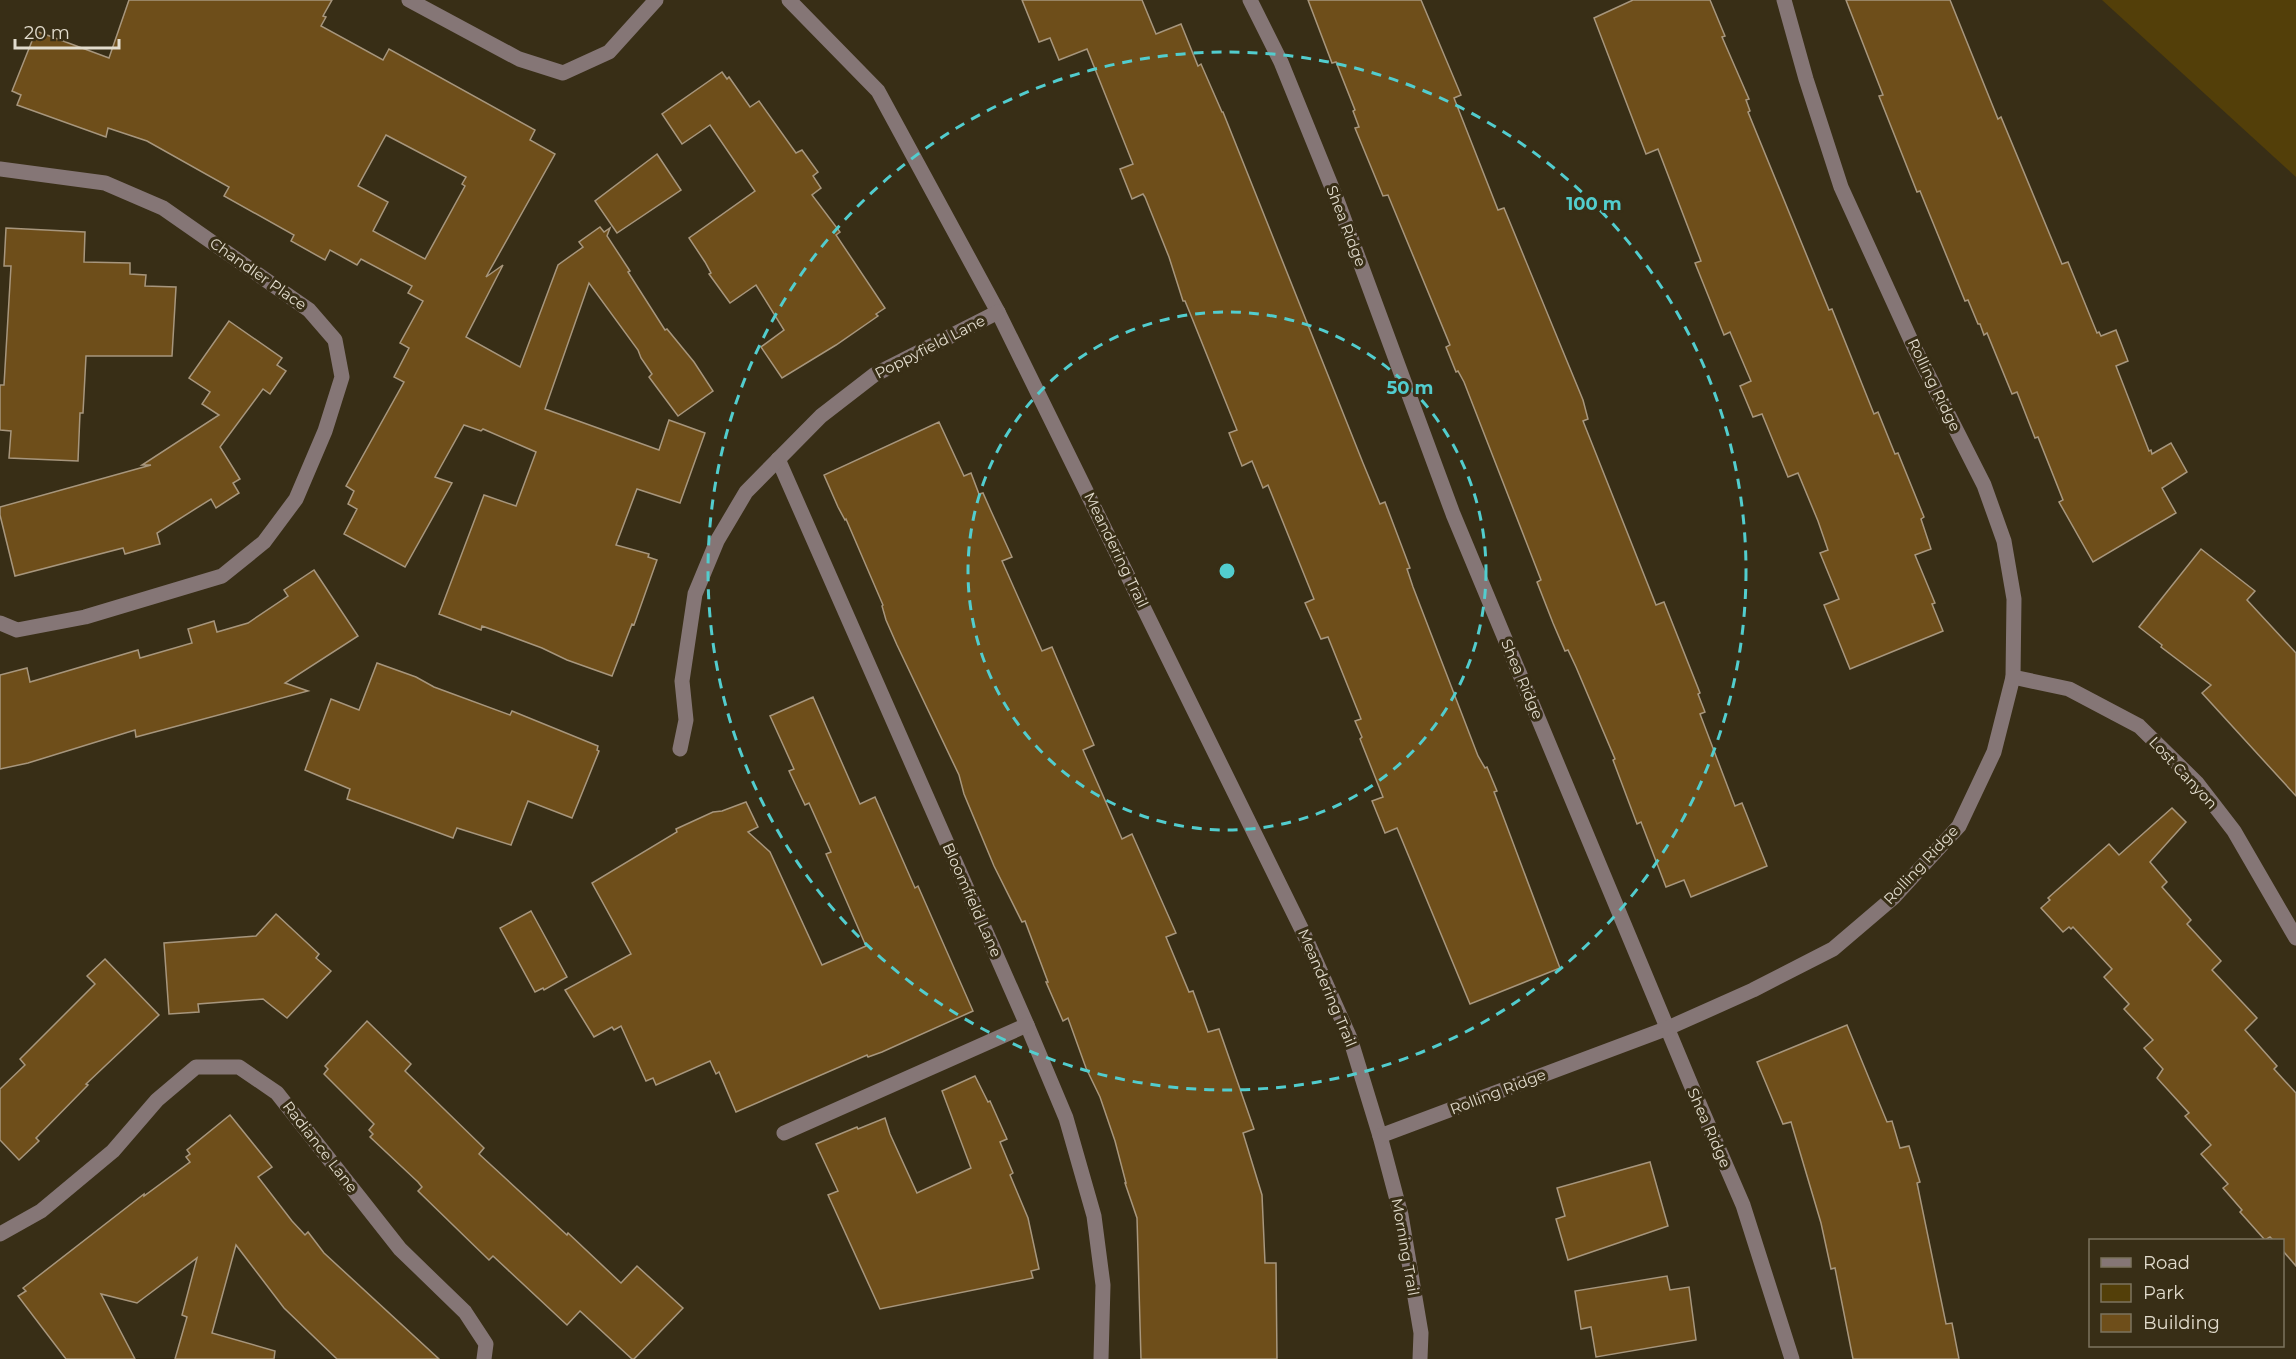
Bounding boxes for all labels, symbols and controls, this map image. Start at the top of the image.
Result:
scale bar [15,12,118,50]
text: 20 m [24,22,70,44]
street label: Shea Ridge [1322,183,1371,269]
text: 100 m [1566,193,1622,215]
street label: Chandler Place [206,233,310,314]
street label: Poppyfield Lane [871,310,988,383]
street label: Rolling Ridge [1904,335,1965,434]
text: 50 m [1387,377,1433,399]
street label: Meandering Trail [1080,489,1153,611]
centre of rings [1217,561,1237,581]
street label: Shea Ridge [1497,636,1548,722]
street label: Lost Canyon [2145,732,2222,813]
street label: Rolling Ridge [1879,821,1962,908]
street label: Bloomfield Lane [939,840,1006,960]
street label: Meandering Trail [1294,926,1361,1050]
street label: Rolling Ridge [1447,1065,1548,1119]
street label: Shea Ridge [1683,1085,1735,1171]
street label: Radiance Lane [279,1097,362,1196]
street label: Morning Trail [1388,1197,1423,1297]
legend [2089,1239,2284,1347]
text: Road [2143,1252,2190,1274]
text: Park [2143,1282,2184,1304]
text: Building [2143,1312,2220,1334]

